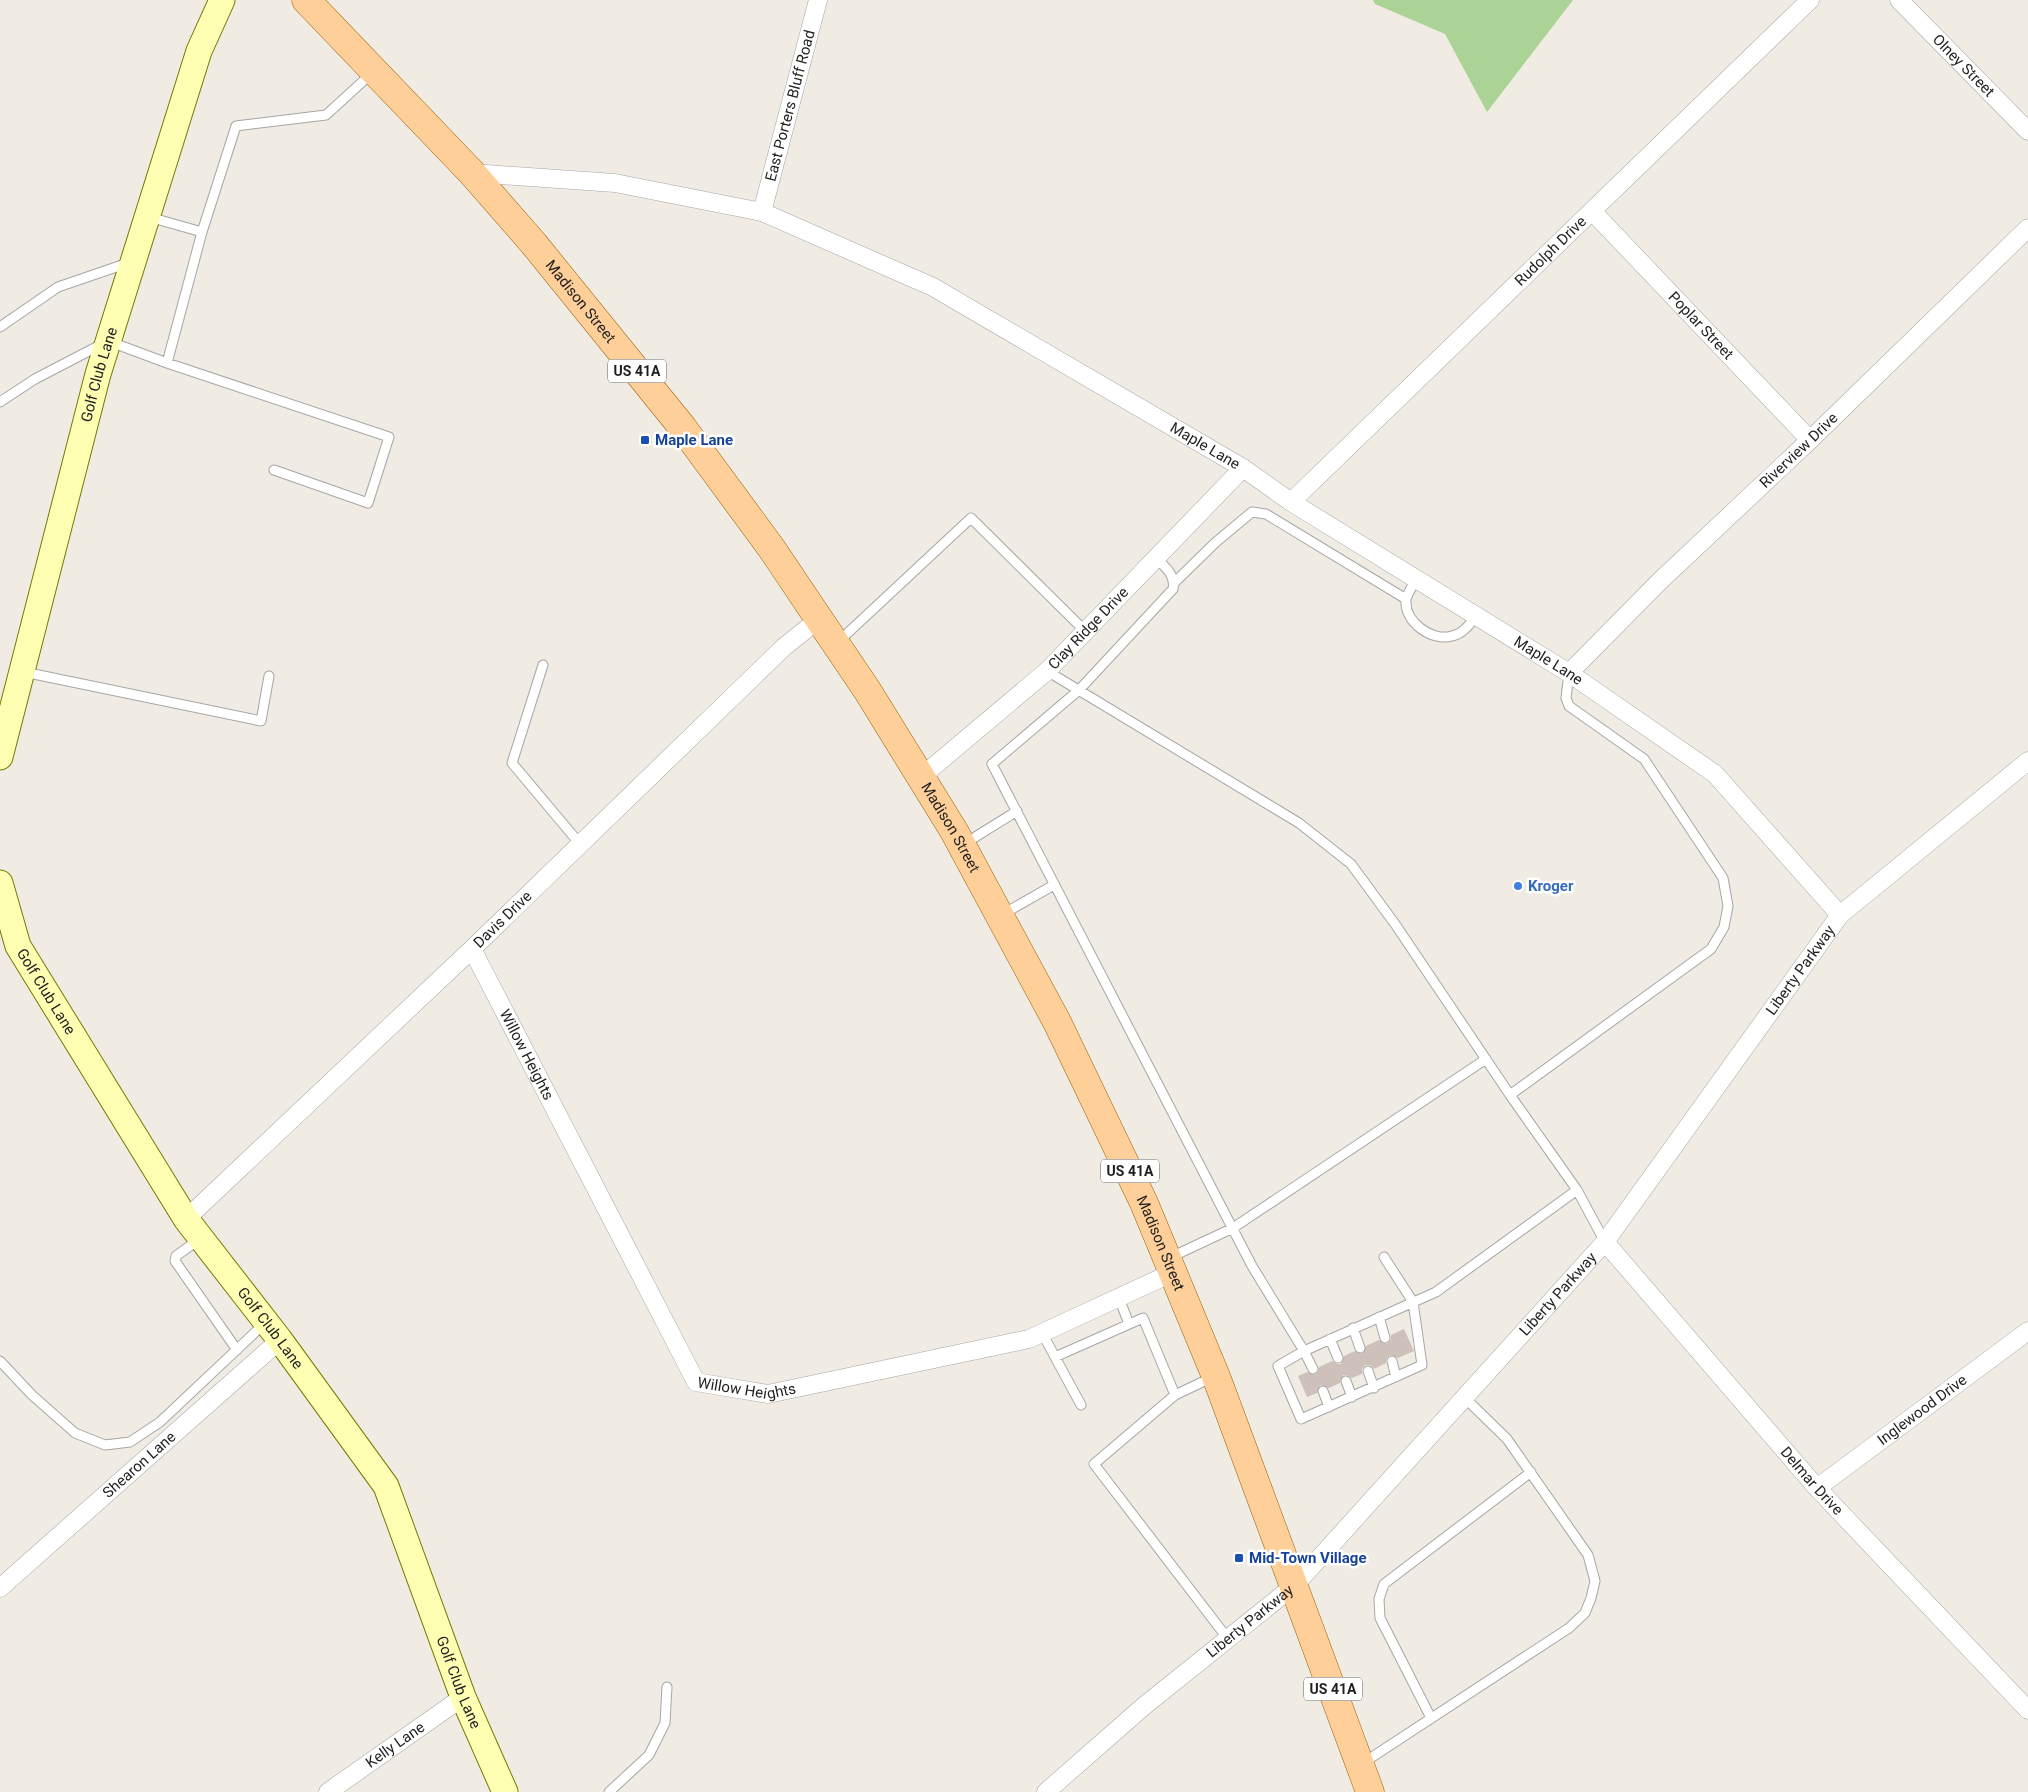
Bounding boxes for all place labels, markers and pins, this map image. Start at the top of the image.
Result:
place label: Maple Lane [655,431,733,449]
marker: Maple Lane [639,434,651,446]
place label: Kroger [1528,877,1574,895]
marker: Kroger [1512,880,1524,892]
place label: Mid-Town Village [1249,1549,1367,1567]
marker: Mid-Town Village [1233,1552,1245,1564]

